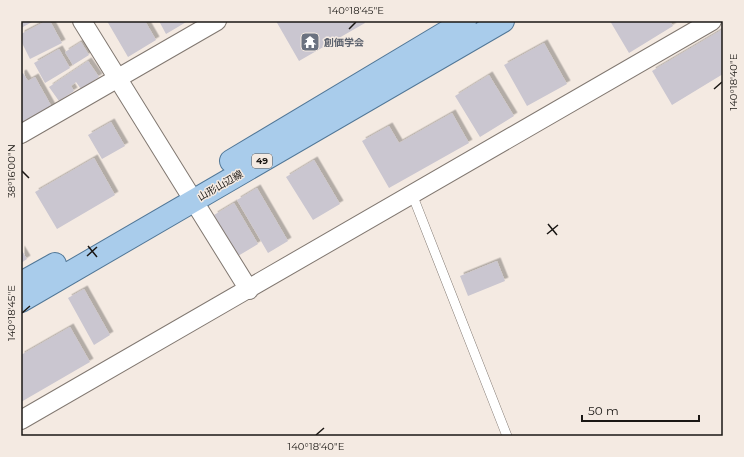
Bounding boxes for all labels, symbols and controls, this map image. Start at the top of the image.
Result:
text: 140°18'45"E [328,4,384,17]
temple icon: 創価学会 [299,31,321,53]
place label: 創価学会 [323,36,364,49]
text: 140°18'40"E [727,53,740,110]
text: 38°16'00"N [5,144,18,198]
road number: 49 [252,154,272,168]
street label: 山形山辺線 [195,167,245,204]
text: 140°18'45"E [5,285,18,341]
scale bar [582,397,699,423]
text: 50 m [588,403,619,418]
text: 140°18'40"E [288,440,345,453]

